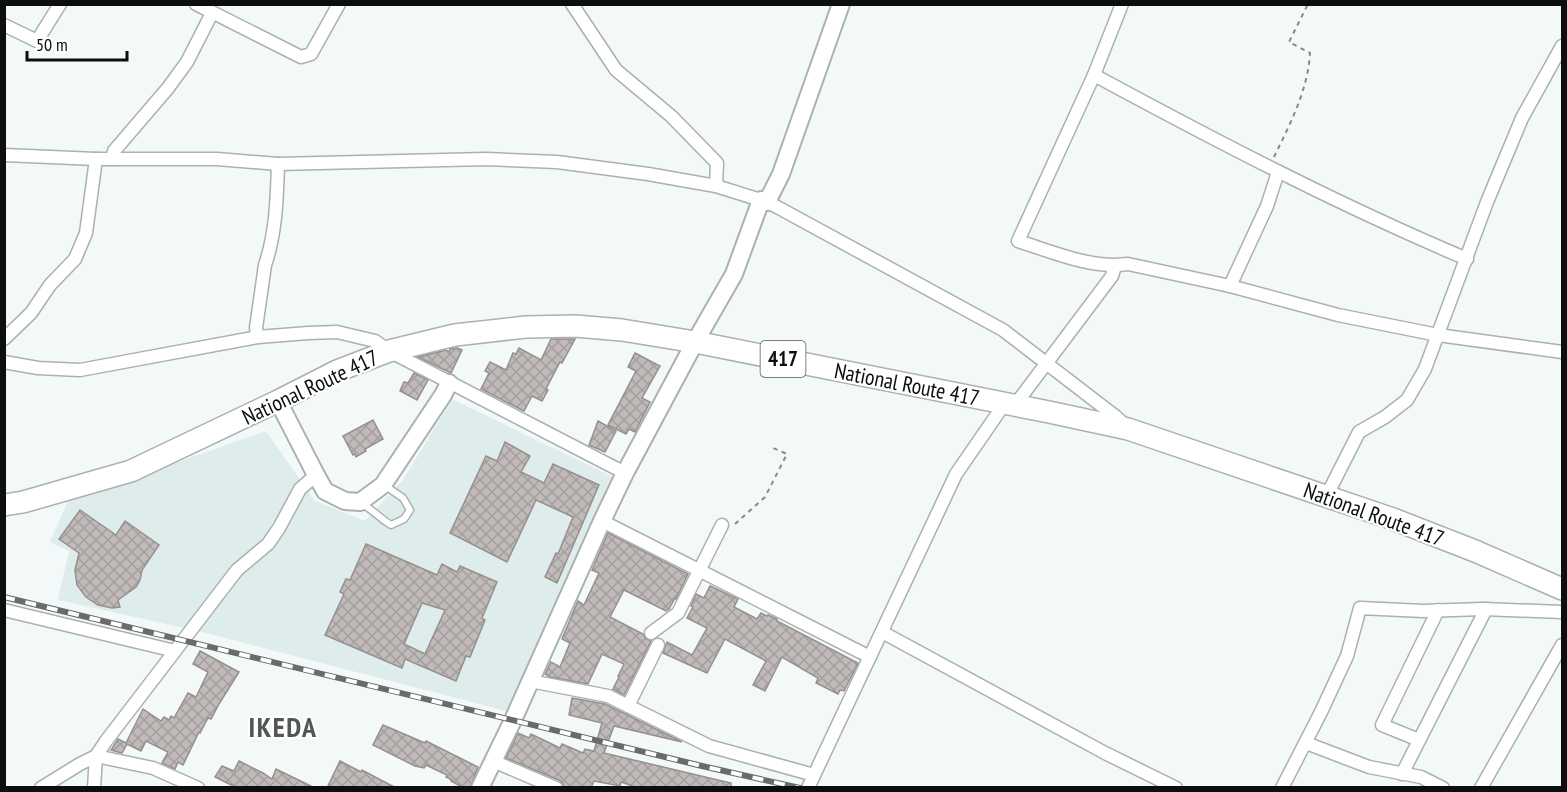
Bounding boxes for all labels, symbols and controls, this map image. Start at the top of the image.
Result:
scale bar [27,24,128,62]
text: 50 m [36,33,68,56]
road number: 417 [760,341,806,377]
street label: National Route 417 [237,343,383,431]
street label: National Route 417 [832,356,982,412]
street label: National Route 417 [1300,476,1448,552]
district label: IKEDA [248,708,318,745]

